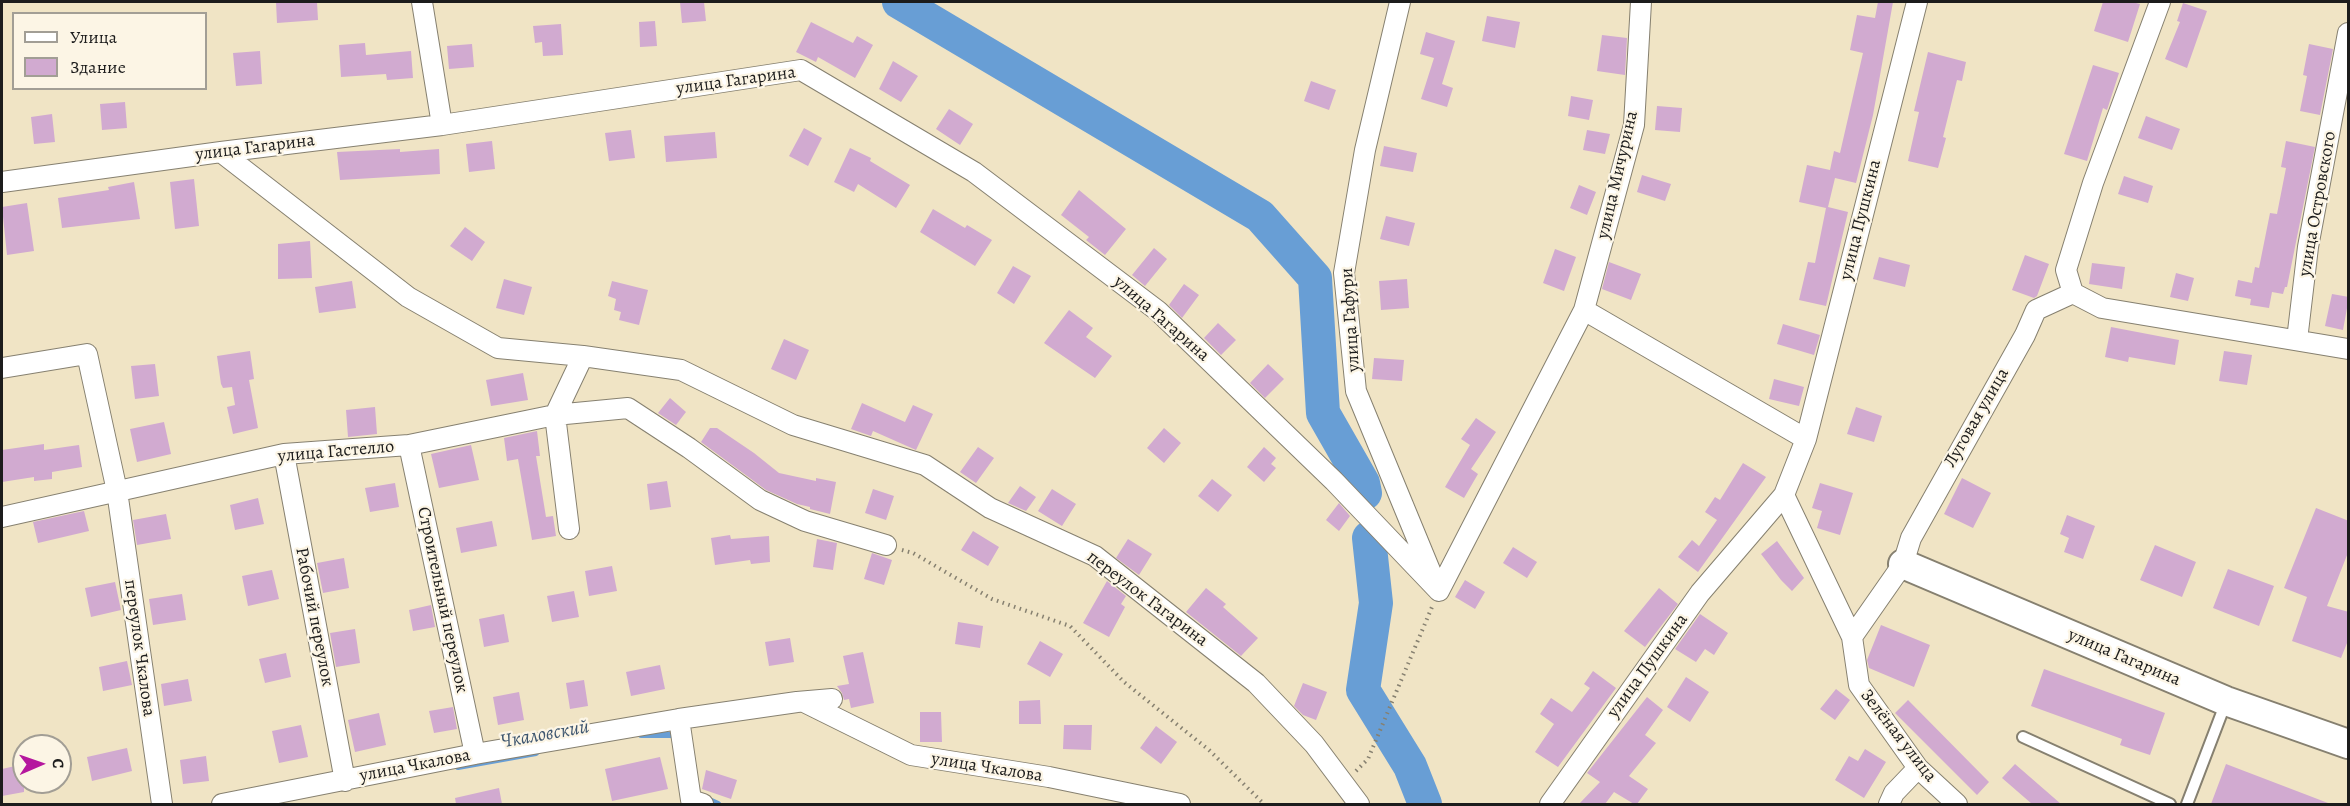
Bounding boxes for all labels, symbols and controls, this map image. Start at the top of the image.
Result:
legend [12,12,207,90]
text: Улица [70,25,117,49]
text: Здание [70,55,126,79]
street label: улица Гагарина [675,62,797,100]
street label: улица Мичурина [1593,109,1643,241]
street label: улица Гагарина [194,130,316,166]
street label: улица Островского [2295,130,2341,278]
street label: улица Пушкина [1836,158,1886,282]
street label: улица Гафури [1337,267,1365,373]
street label: улица Гагарина [1109,271,1213,367]
street label: Луговая улица [1940,365,2014,471]
street label: улица Гастелло [277,436,395,468]
street label: Строительный переулок [412,505,472,695]
street label: Рабочий переулок [290,546,338,688]
street label: переулок Гагарина [1082,546,1212,652]
street label: переулок Чкалова [119,578,159,718]
street label: улица Пушкина [1603,610,1693,722]
street label: улица Гагарина [2064,625,2184,691]
street label: Зелёная улица [1855,685,1941,787]
water label: Чкаловский [499,715,591,755]
north arrow [12,734,72,794]
street label: улица Чкалова [358,745,472,787]
street label: улица Чкалова [930,749,1044,787]
text: С [47,758,69,769]

